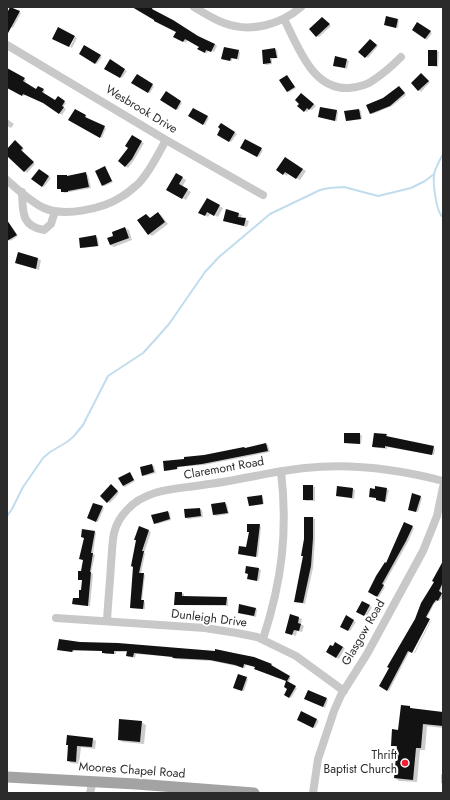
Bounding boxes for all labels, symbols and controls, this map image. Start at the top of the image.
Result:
street label: Wesbrook Drive [102,83,180,137]
street label: Claremont Road [183,455,265,483]
street label: Glasgow Road [339,598,389,668]
street label: Dunleigh Drive [170,607,248,631]
place label: Thrift Baptist Church [324,749,397,777]
marker: Thrift Baptist Church [400,758,410,768]
street label: Moores Chapel Road [78,760,186,782]

